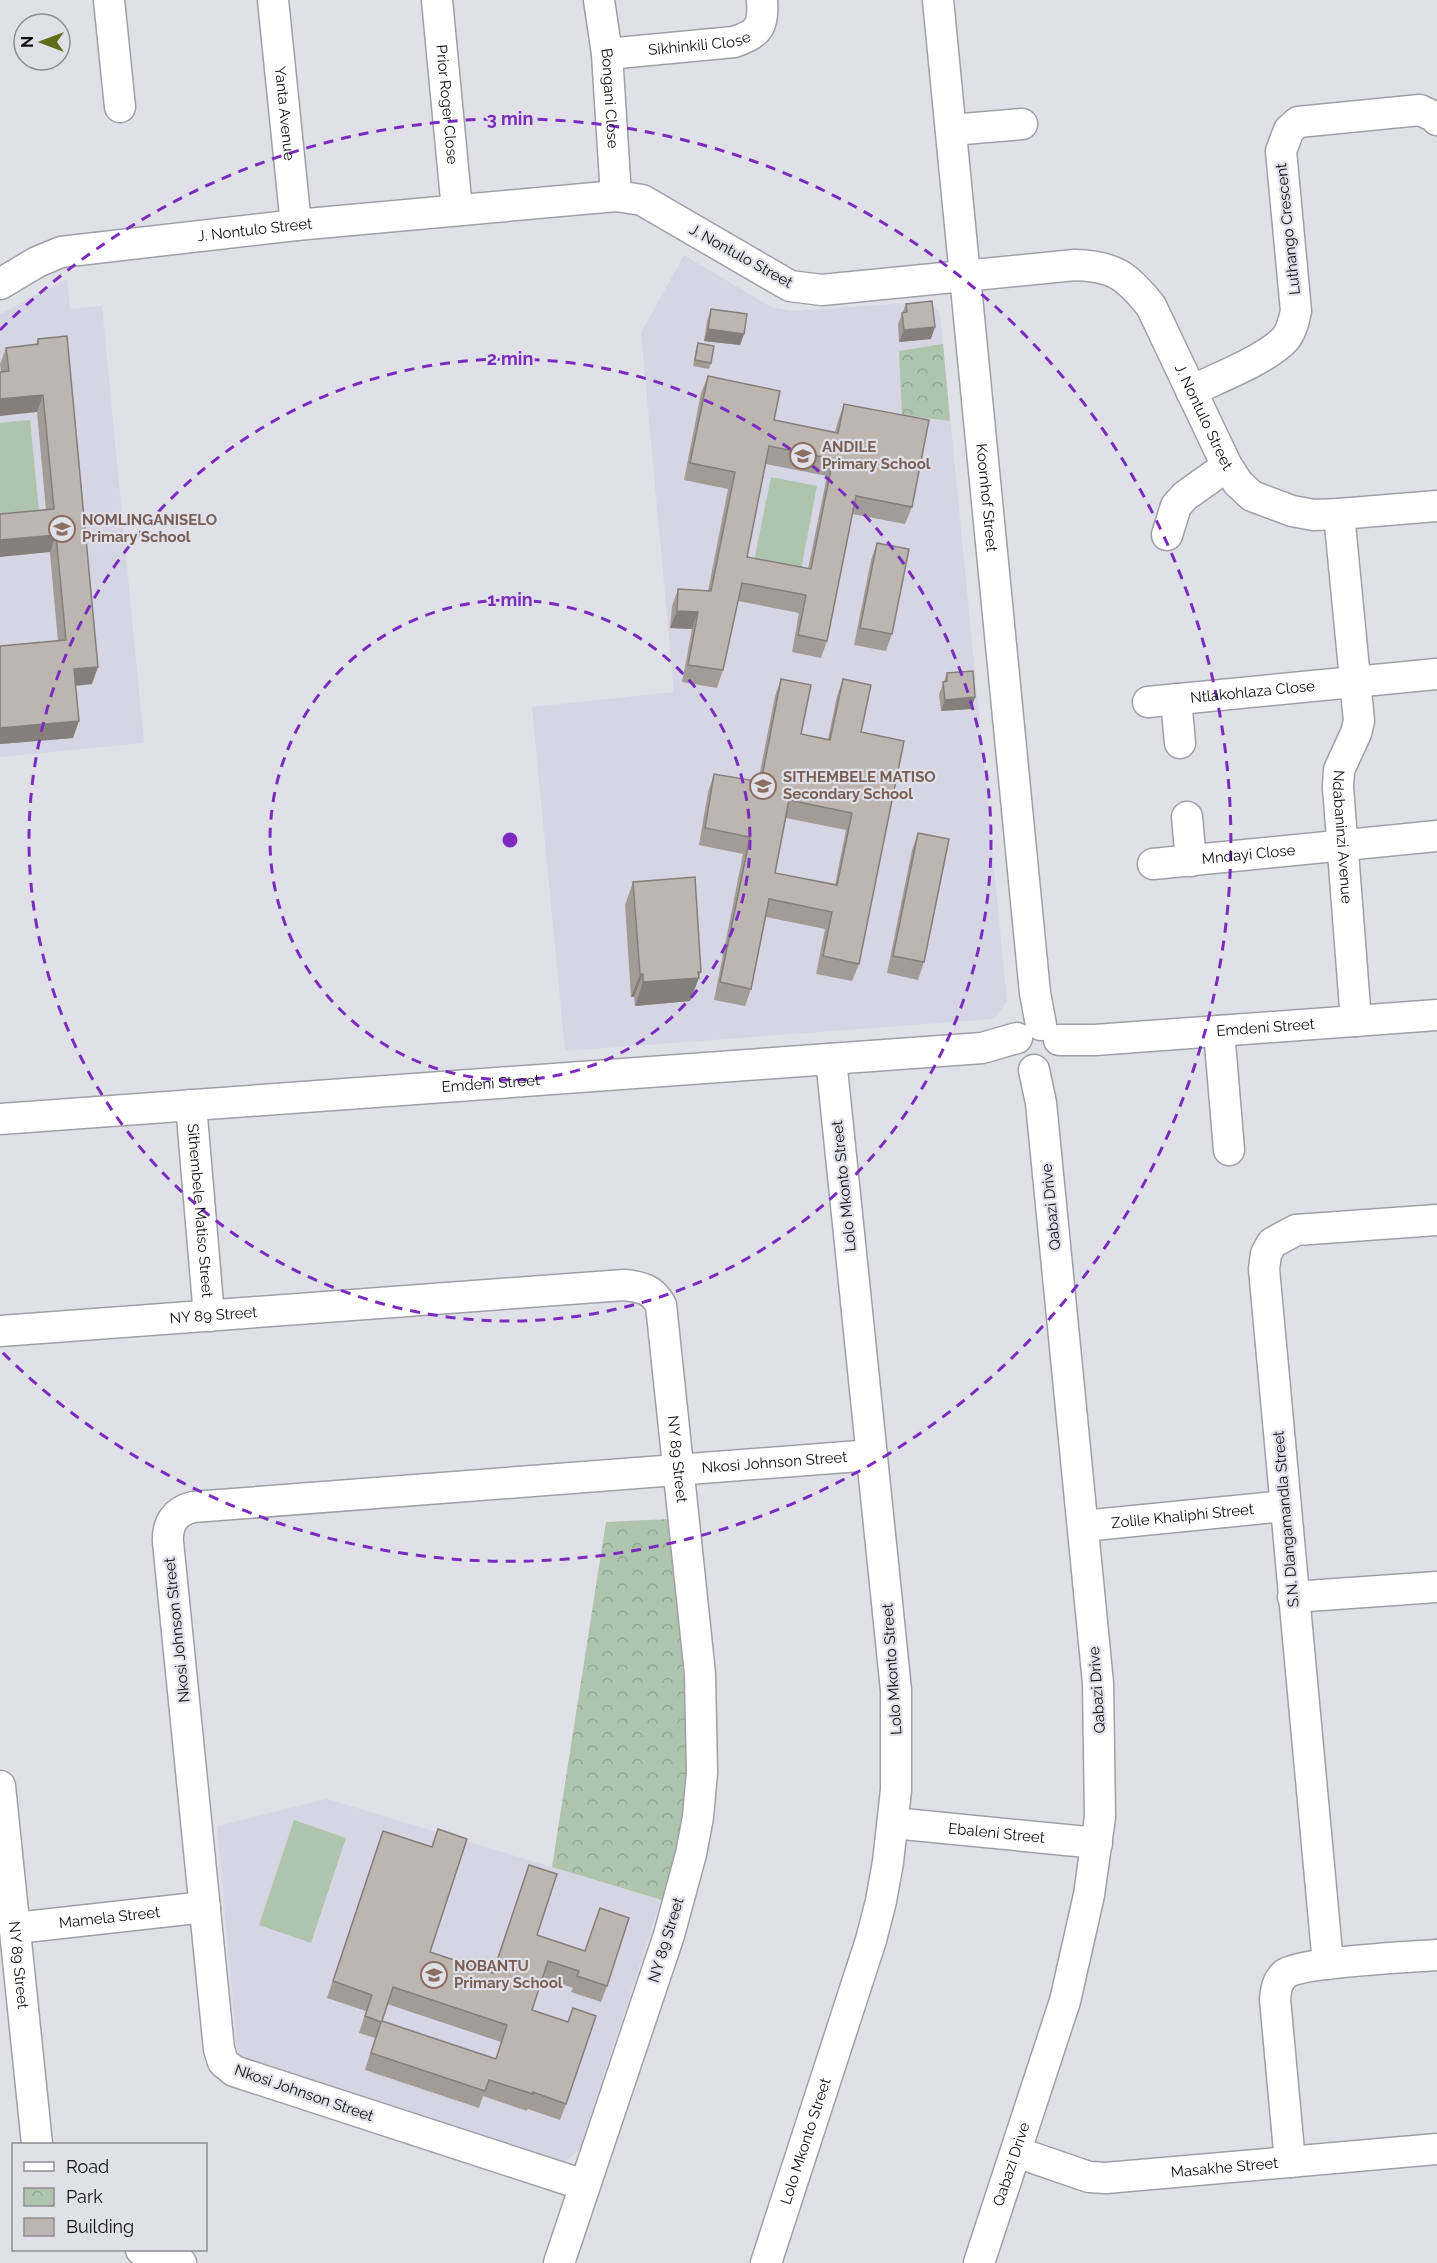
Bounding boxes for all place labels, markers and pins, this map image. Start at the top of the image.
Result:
place label: ANDILE Primary School [822,438,931,473]
school or university icon: ANDILE Primary School [788,441,818,471]
place label: NOMLINGANISELO Primary School [82,511,217,546]
school or university icon: NOMLINGANISELO Primary School [47,514,77,544]
place label: SITHEMBELE MATISO Secondary School [783,768,936,803]
school or university icon: SITHEMBELE MATISO Secondary School [748,771,778,801]
centre of rings [500,830,520,850]
place label: NOBANTU Primary School [454,1957,563,1992]
school or university icon: NOBANTU Primary School [419,1960,449,1990]

